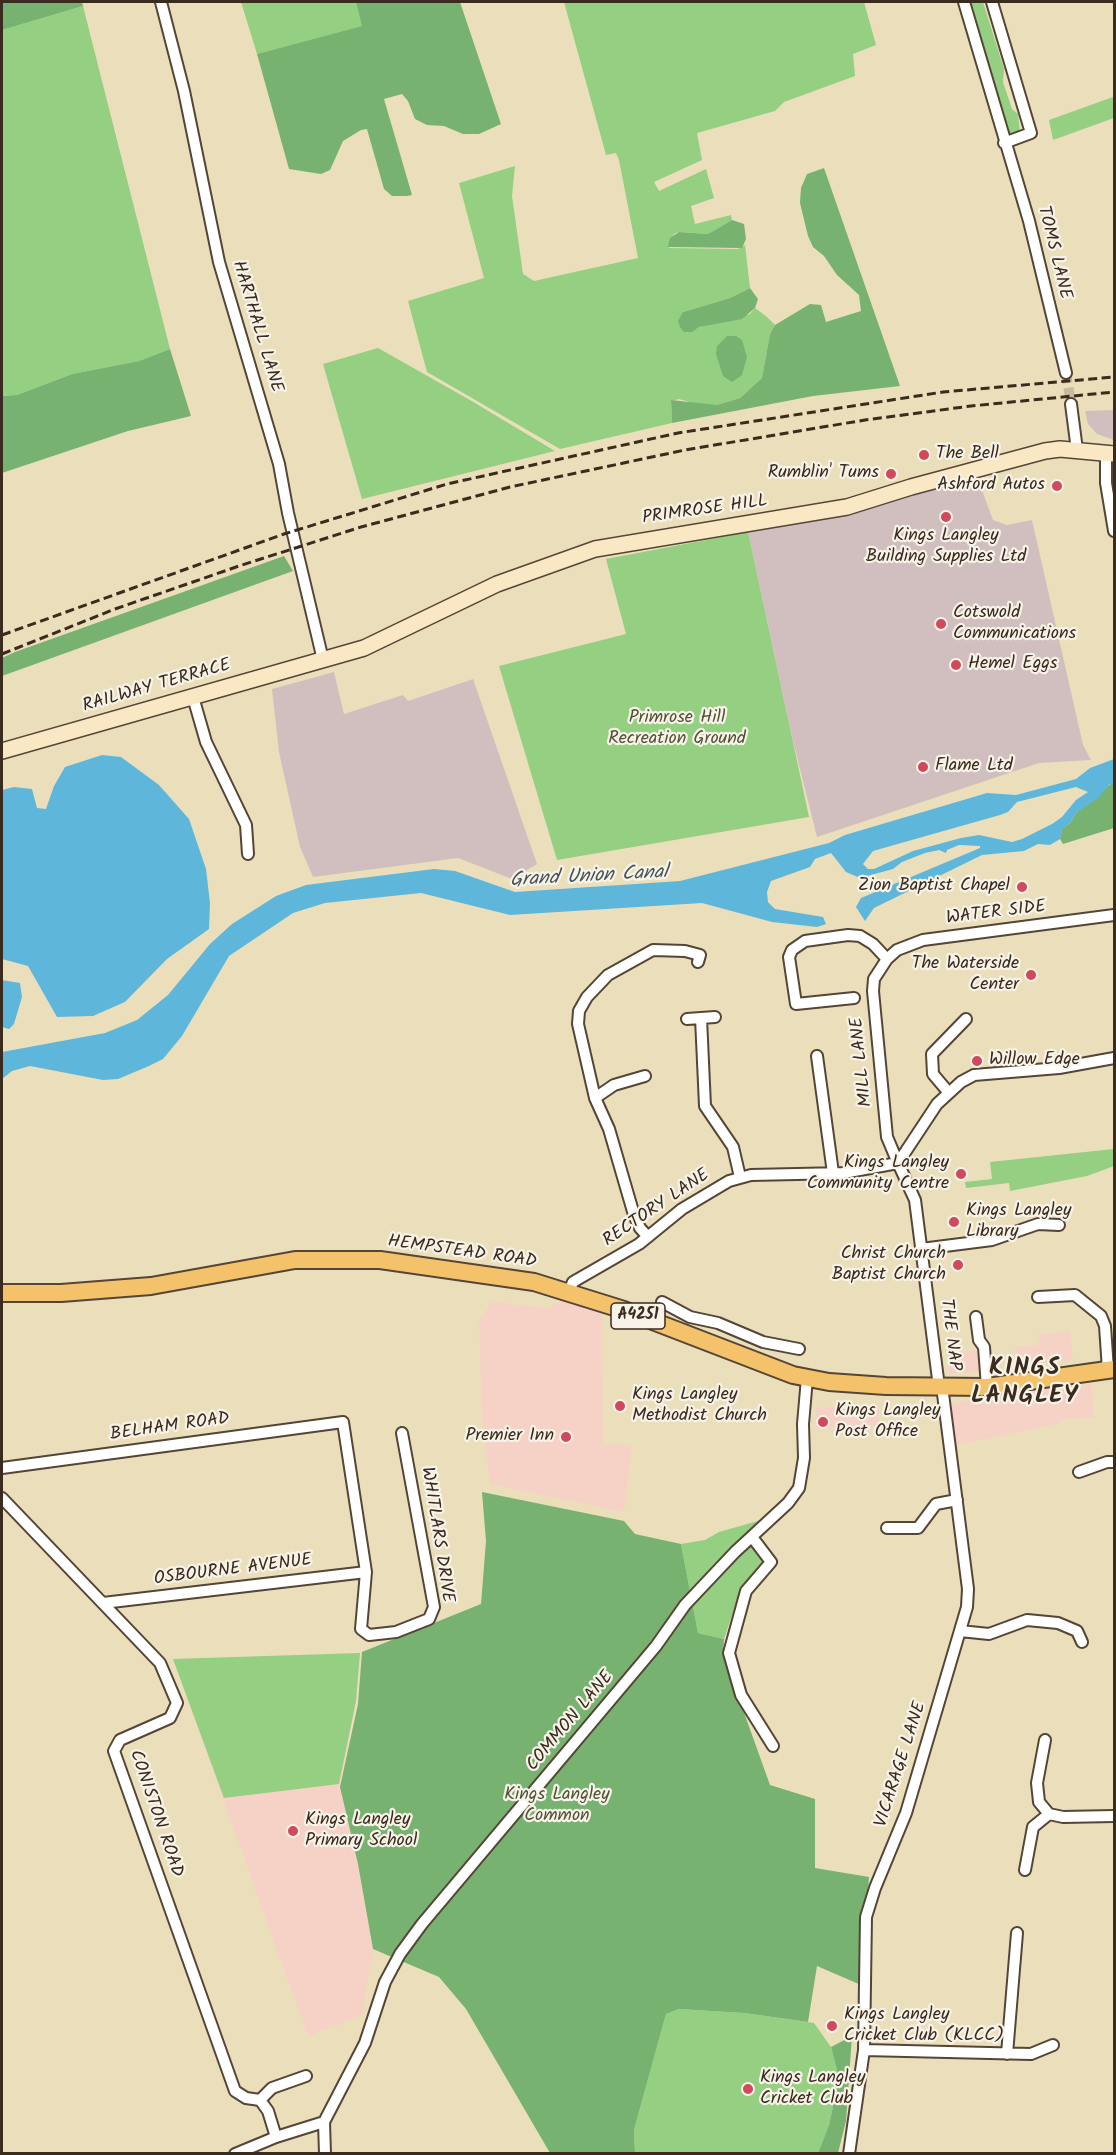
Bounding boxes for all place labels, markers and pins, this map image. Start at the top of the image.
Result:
place label: The Bell [936,444,999,466]
marker: The Bell [917,448,931,462]
place label: Rumblin' Tums [768,463,879,485]
marker: Rumblin' Tums [884,467,898,481]
place label: Ashford Autos [937,475,1045,497]
marker: Ashford Autos [1050,479,1064,493]
marker: Kings Langley Building Supplies Ltd [939,510,953,524]
place label: Kings Langley Building Supplies Ltd [866,526,1026,568]
place label: Cotswold Communications [953,603,1076,646]
marker: Cotswold Communications [934,617,948,631]
place label: Hemel Eggs [968,654,1058,676]
marker: Hemel Eggs [949,658,963,672]
place label: Flame Ltd [935,756,1013,778]
marker: Flame Ltd [916,760,930,774]
place label: Zion Baptist Chapel [858,876,1010,898]
marker: Zion Baptist Chapel [1015,880,1029,894]
place label: The Waterside Center [912,954,1019,996]
marker: The Waterside Center [1024,968,1038,982]
place label: Willow Edge [989,1050,1080,1072]
marker: Willow Edge [970,1054,984,1068]
place label: Kings Langley Community Centre [807,1153,949,1196]
marker: Kings Langley Community Centre [954,1167,968,1181]
place label: Kings Langley Library [966,1201,1071,1244]
marker: Kings Langley Library [947,1215,961,1229]
place label: Christ Church Baptist Church [832,1244,946,1286]
marker: Christ Church Baptist Church [951,1258,965,1272]
place label: Kings Langley Methodist Church [632,1385,767,1428]
marker: Kings Langley Methodist Church [613,1399,627,1413]
place label: Kings Langley Post Office [835,1401,940,1444]
marker: Kings Langley Post Office [816,1415,830,1429]
place label: Premier Inn [466,1426,554,1448]
marker: Premier Inn [559,1430,573,1444]
place label: Kings Langley Primary School [305,1810,417,1852]
marker: Kings Langley Primary School [286,1824,300,1838]
place label: Kings Langley Cricket Club (KLCC) [844,2005,1004,2048]
marker: Kings Langley Cricket Club (KLCC) [825,2019,839,2033]
place label: Kings Langley Cricket Club [760,2068,865,2110]
marker: Kings Langley Cricket Club [741,2082,755,2096]

